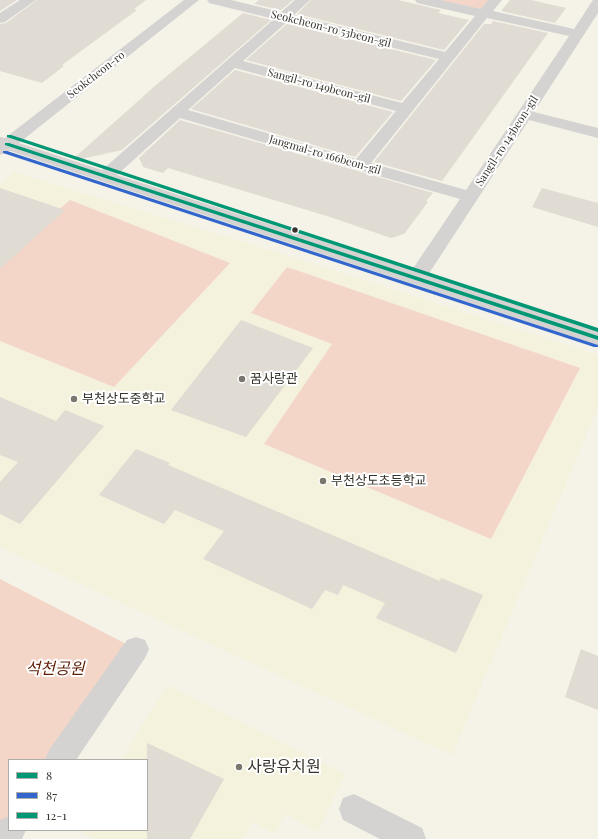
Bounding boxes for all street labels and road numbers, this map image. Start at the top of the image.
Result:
street label: Seokcheon-ro 53beon-gil [270,8,392,50]
street label: Seokcheon-ro [65,48,127,102]
street label: Sangil-ro 149beon-gil [266,66,372,106]
street label: Sangil-ro 145beon-gil [473,93,541,189]
street label: Jangmal-ro 166beon-gil [268,133,382,177]

